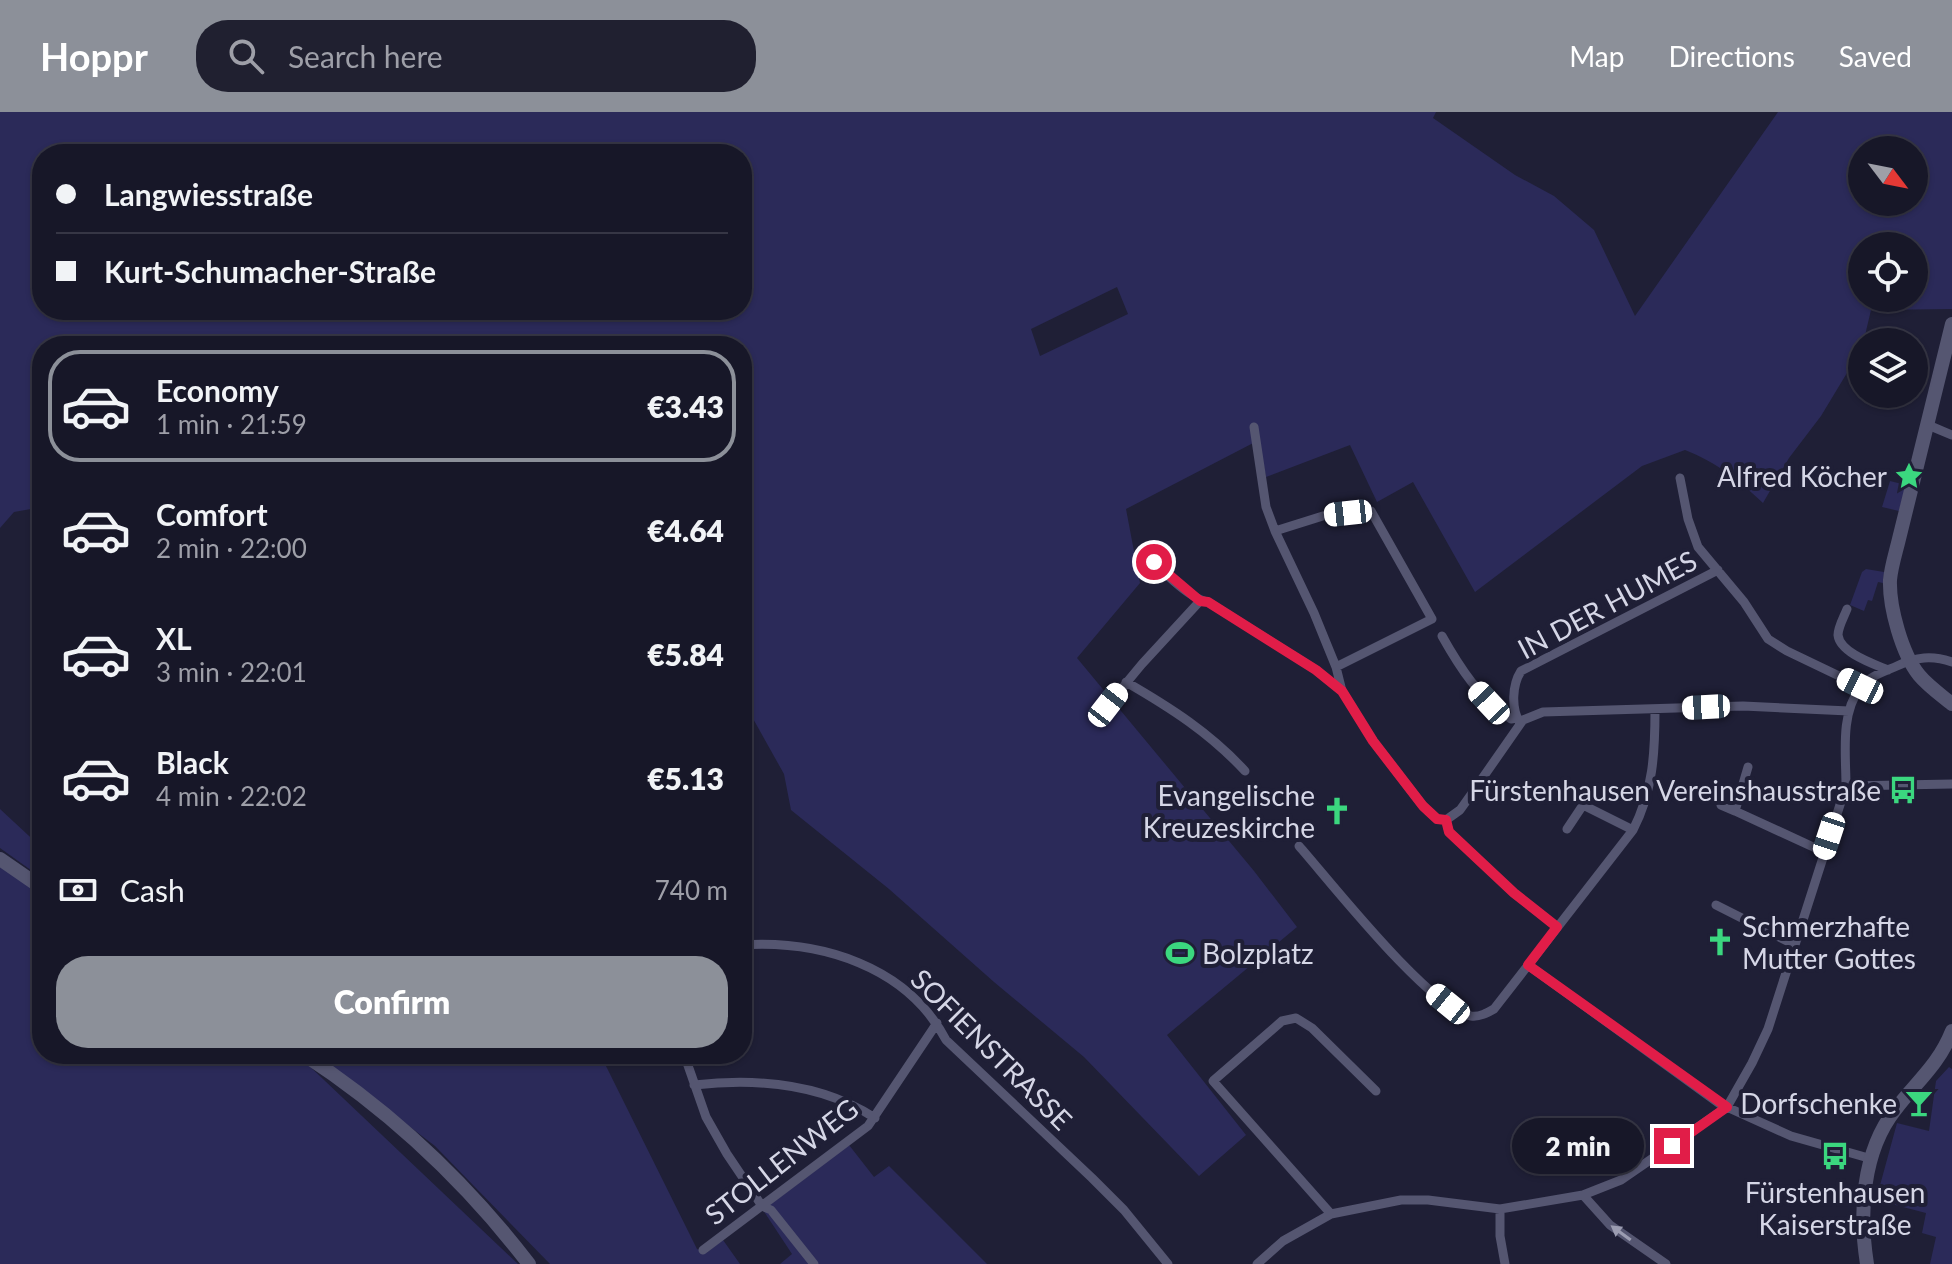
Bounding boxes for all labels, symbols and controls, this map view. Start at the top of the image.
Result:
search box [196,20,756,92]
text: Hoppr [40,33,148,79]
icon: search [224,34,268,78]
text: Search here [288,38,443,74]
text: Map [1569,39,1624,73]
text: Directions [1668,39,1795,73]
text: Saved [1839,39,1912,73]
north arrow [1848,136,1928,216]
map controls [1848,136,1928,408]
text: Langwiesstraße [104,176,313,212]
button: locate [1848,232,1928,312]
text: Kurt-Schumacher-Straße [104,253,436,289]
button: layers [1848,328,1928,408]
icon: car [60,370,132,442]
text: Economy [156,372,279,408]
text: €3.43 [647,388,724,424]
text: 1 min · 21:59 [156,408,307,440]
place label: Alfred Köcher [1717,459,1887,493]
place icon: Alfred Köcher [1894,461,1924,491]
icon: car [60,494,132,566]
text: Comfort [156,496,268,532]
car [1323,499,1373,527]
text: €4.64 [647,512,724,548]
text: 2 min · 22:00 [156,532,307,564]
street label: IN DER HUMES [1512,543,1702,665]
route start [1136,544,1172,580]
icon: car [60,618,132,690]
text: XL [156,620,192,656]
text: €5.84 [647,636,724,672]
text: 3 min · 22:01 [156,656,307,688]
car [1833,665,1887,707]
car [1464,677,1514,729]
car [1084,679,1132,731]
car [1681,694,1731,720]
icon: car [60,742,132,814]
text: Black [156,744,229,780]
text: €5.13 [647,760,724,796]
place label: Fürstenhausen Vereinshausstraße [1469,773,1881,807]
bus stop icon: Fürstenhausen Vereinshausstraße [1888,775,1918,805]
place label: Evangelische Kreuzeskirche [1143,778,1315,844]
text: 4 min · 22:02 [156,780,307,812]
church icon: Evangelische Kreuzeskirche [1322,796,1352,826]
car [1810,809,1848,863]
icon: cash [56,868,100,912]
text: Cash [120,872,185,908]
text: 740 m [655,874,728,906]
place label: Schmerzhafte Mutter Gottes [1742,909,1916,975]
church icon: Schmerzhafte Mutter Gottes [1705,927,1735,957]
place label: Bolzplatz [1202,936,1314,970]
sports icon: Bolzplatz [1165,938,1195,968]
button: Confirm [56,956,728,1048]
street label: SOFIENSTRASSE [904,961,1080,1137]
car [1422,980,1474,1028]
place label: Dorfschenke [1740,1086,1897,1120]
bar icon: Dorfschenke [1904,1088,1934,1118]
street label: STOLLENWEG [698,1091,864,1231]
callout: 2 min [1512,1118,1644,1174]
route end [1654,1128,1690,1164]
text: 2 min [1546,1130,1610,1162]
bus stop icon: Fürstenhausen Kaiserstraße [1820,1141,1850,1171]
place label: Fürstenhausen Kaiserstraße [1745,1175,1925,1241]
one-way arrow [1610,1225,1632,1241]

